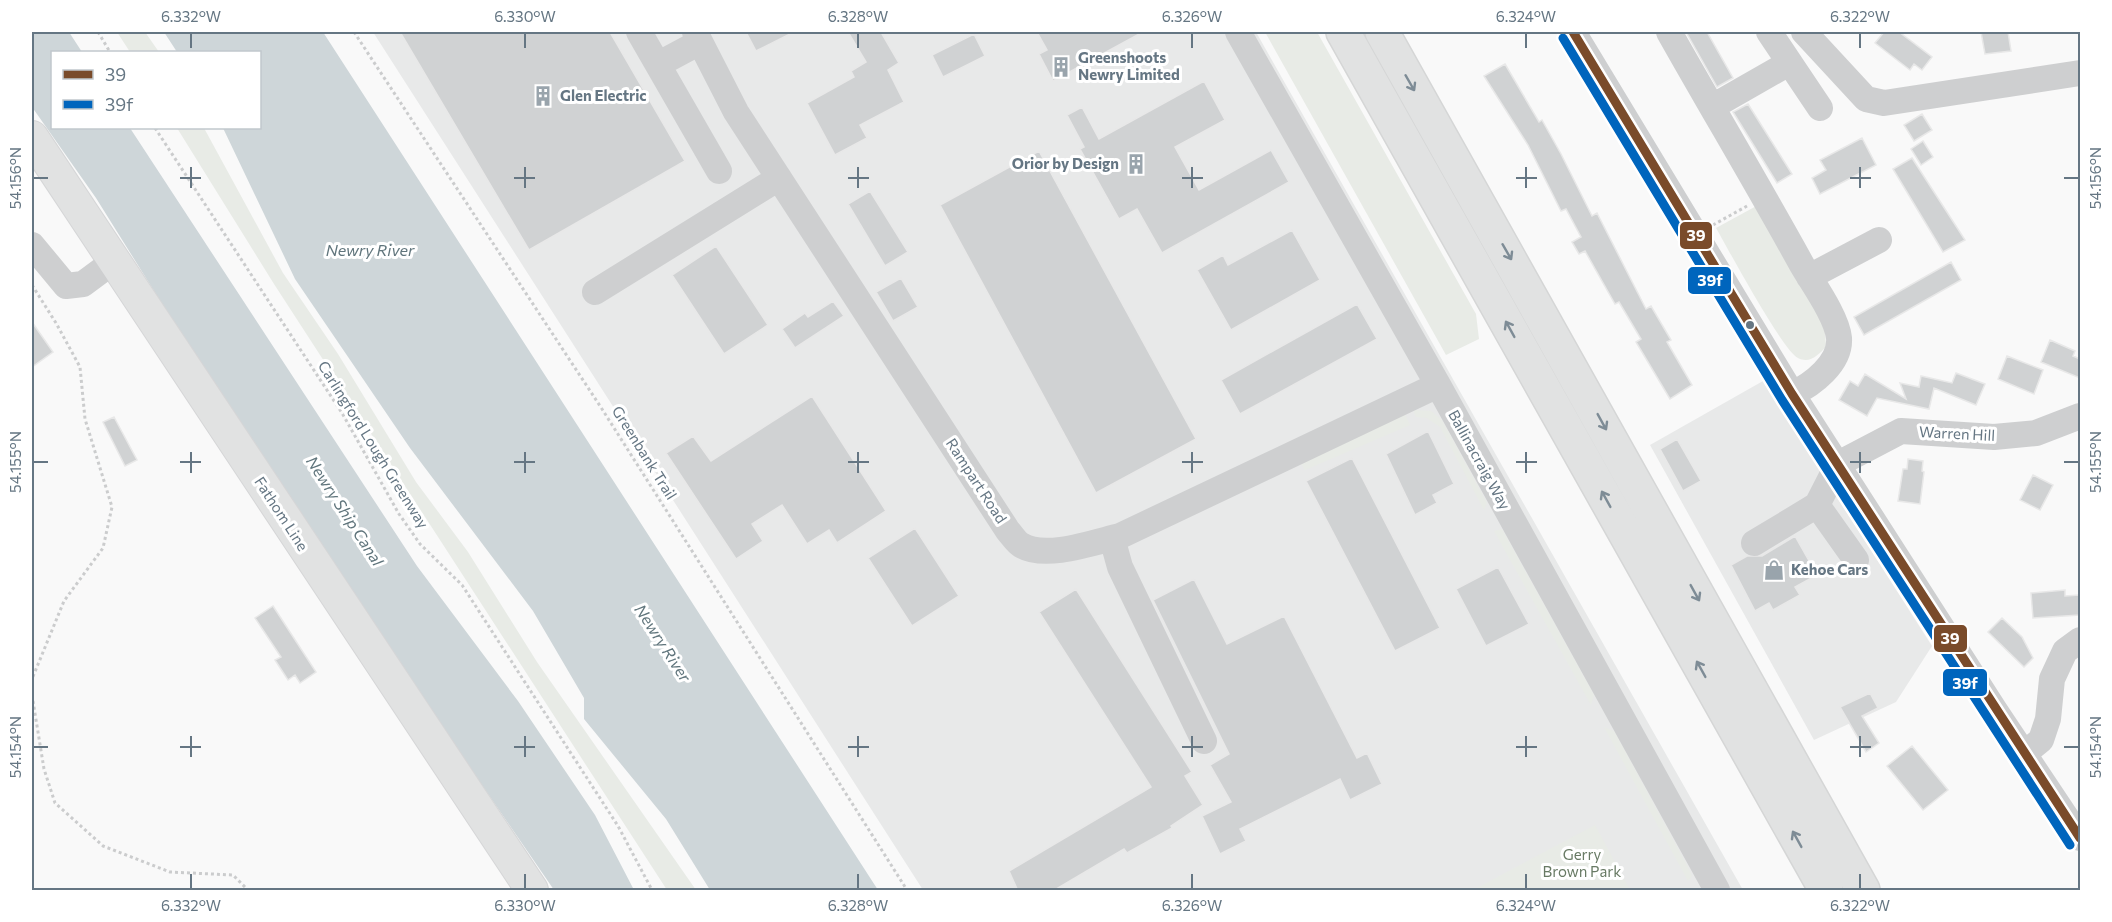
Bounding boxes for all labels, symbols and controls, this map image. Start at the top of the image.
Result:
text: 6.332°W [161,7,221,25]
text: 6.330°W [494,7,556,25]
text: 6.328°W [828,7,888,25]
text: 6.326°W [1162,7,1222,25]
text: 6.324°W [1496,7,1556,25]
text: 6.322°W [1830,7,1890,25]
place label: Greenshoots Newry Limited [1078,48,1180,83]
legend [51,51,261,129]
building icon: Greenshoots Newry Limited [1049,55,1073,79]
text: 39 [105,63,126,85]
one-way arrow [1404,74,1416,91]
building icon: Glen Electric [531,84,555,108]
place label: Glen Electric [560,86,647,104]
text: 39f [105,93,134,115]
text: 54.156°N [6,147,24,209]
text: 54.156°N [2086,147,2104,209]
building icon: Orior by Design [1124,152,1148,176]
place label: Orior by Design [1012,154,1119,172]
line badge: 39 [1679,221,1713,250]
text: 39 [1686,225,1706,244]
water label: Newry River [326,240,415,259]
one-way arrow [1501,243,1513,260]
line badge: 39f [1687,266,1732,295]
text: 39f [1697,270,1723,289]
unlabelled marker [1744,319,1756,331]
one-way arrow [1504,321,1516,338]
street label: Carlingford Lough Greenway [315,357,433,532]
street label: Greenbank Trail [609,402,681,503]
street label: Ballinacraig Way [1445,406,1515,513]
one-way arrow [1597,413,1608,431]
street label: Warren Hill [1919,422,1996,444]
text: 54.155°N [6,431,24,493]
text: 54.155°N [2086,431,2104,493]
street label: Rampart Road [943,435,1011,526]
water label: Newry Ship Canal [303,452,388,570]
street label: Fathom Line [251,473,313,554]
one-way arrow [1600,491,1611,509]
shop icon: Kehoe Cars [1762,558,1786,582]
place label: Kehoe Cars [1791,560,1868,578]
one-way arrow [1690,585,1702,602]
water label: Newry River [631,600,696,686]
line badge: 39 [1933,624,1968,653]
text: 39 [1940,628,1960,647]
one-way arrow [1695,661,1707,678]
line badge: 39f [1942,668,1988,697]
text: 39f [1952,673,1978,692]
text: 54.154°N [6,716,24,778]
text: 54.154°N [2086,716,2104,778]
one-way arrow [1791,831,1802,849]
park label: Gerry Brown Park [1543,845,1621,880]
text: 6.332°W [161,896,221,914]
text: 6.330°W [494,896,556,914]
text: 6.328°W [828,896,888,914]
text: 6.326°W [1162,896,1222,914]
text: 6.324°W [1496,896,1556,914]
text: 6.322°W [1830,896,1890,914]

